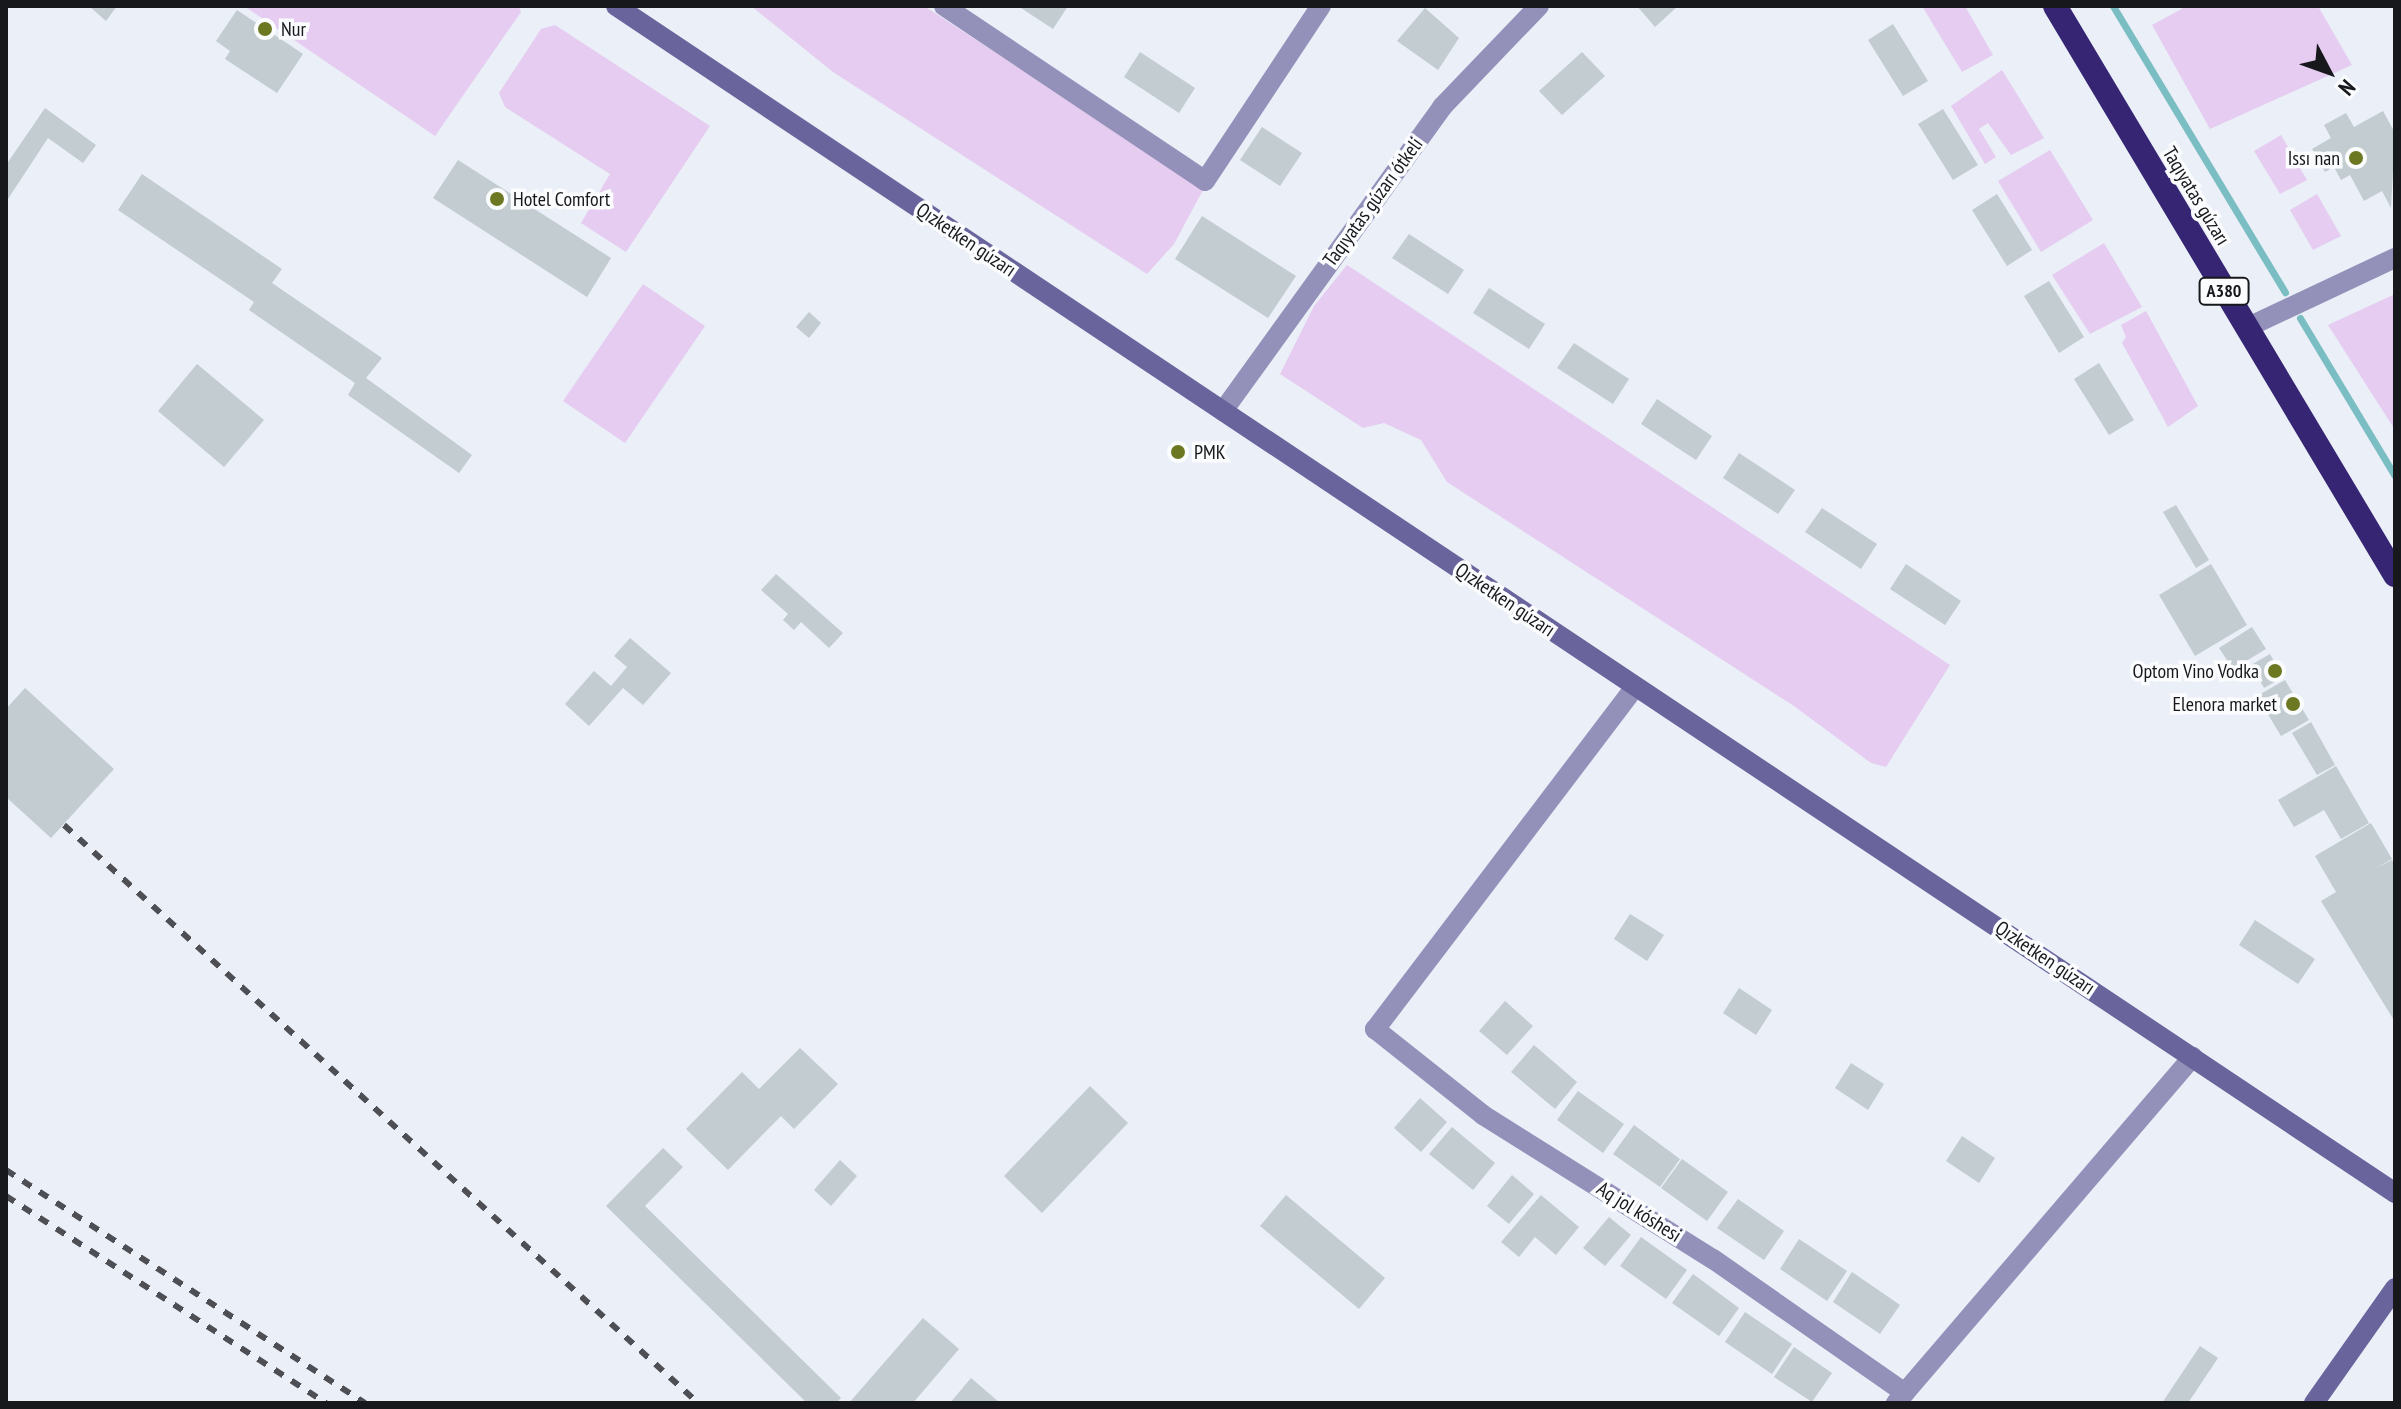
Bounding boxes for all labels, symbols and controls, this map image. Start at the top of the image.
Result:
place label: Nur [281,17,306,41]
marker: Nur [256,20,274,38]
north arrow [2289,32,2369,112]
text: N [2333,74,2362,101]
street label: Taqıyatas gúzarı ótkeli [1318,133,1428,271]
street label: Taqıyatas gúzarı [2157,142,2235,250]
place label: Issı nan [2288,146,2340,170]
marker: Issı nan [2347,149,2365,167]
place label: Hotel Comfort [513,187,610,211]
marker: Hotel Comfort [488,190,506,208]
street label: Qızketken gúzarı [912,198,1020,282]
road number: A380 [2198,277,2250,305]
place label: PMK [1194,440,1226,464]
marker: PMK [1169,443,1187,461]
street label: Qızketken gúzarı [1451,558,1559,642]
place label: Optom Vino Vodka [2131,659,2259,683]
marker: Optom Vino Vodka [2266,662,2284,680]
place label: Elenora market [2173,692,2277,716]
marker: Elenora market [2284,695,2302,713]
street label: Qızketken gúzarı [1991,916,2099,1000]
street label: Aq jol kóshesi [1592,1177,1686,1247]

